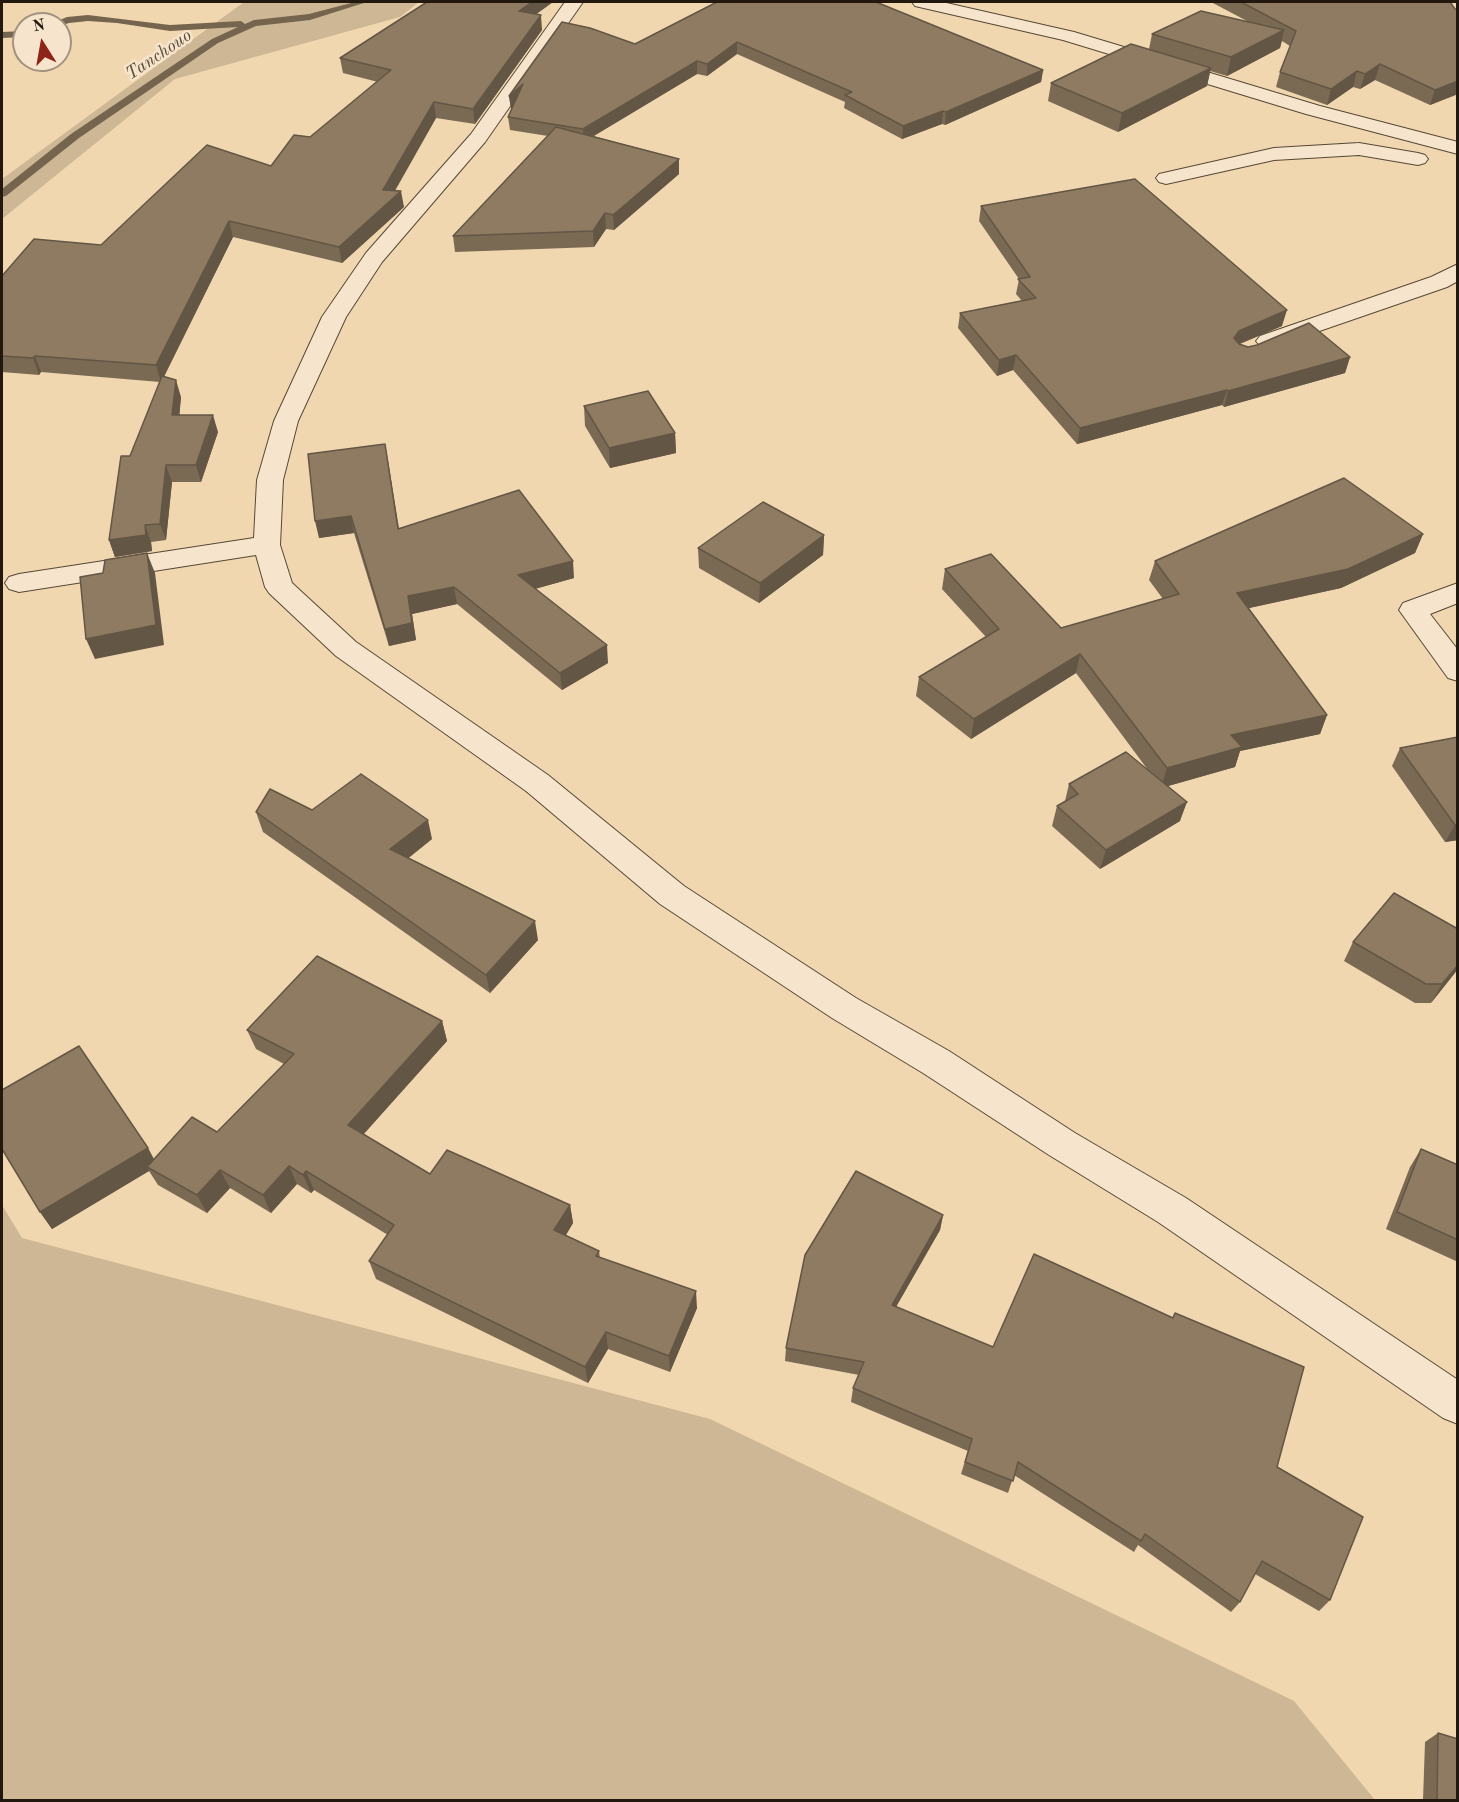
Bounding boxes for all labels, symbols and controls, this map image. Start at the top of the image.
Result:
north arrow [12,12,72,72]
text: N [31,17,46,35]
water label: Tanchouo [122,25,196,85]

